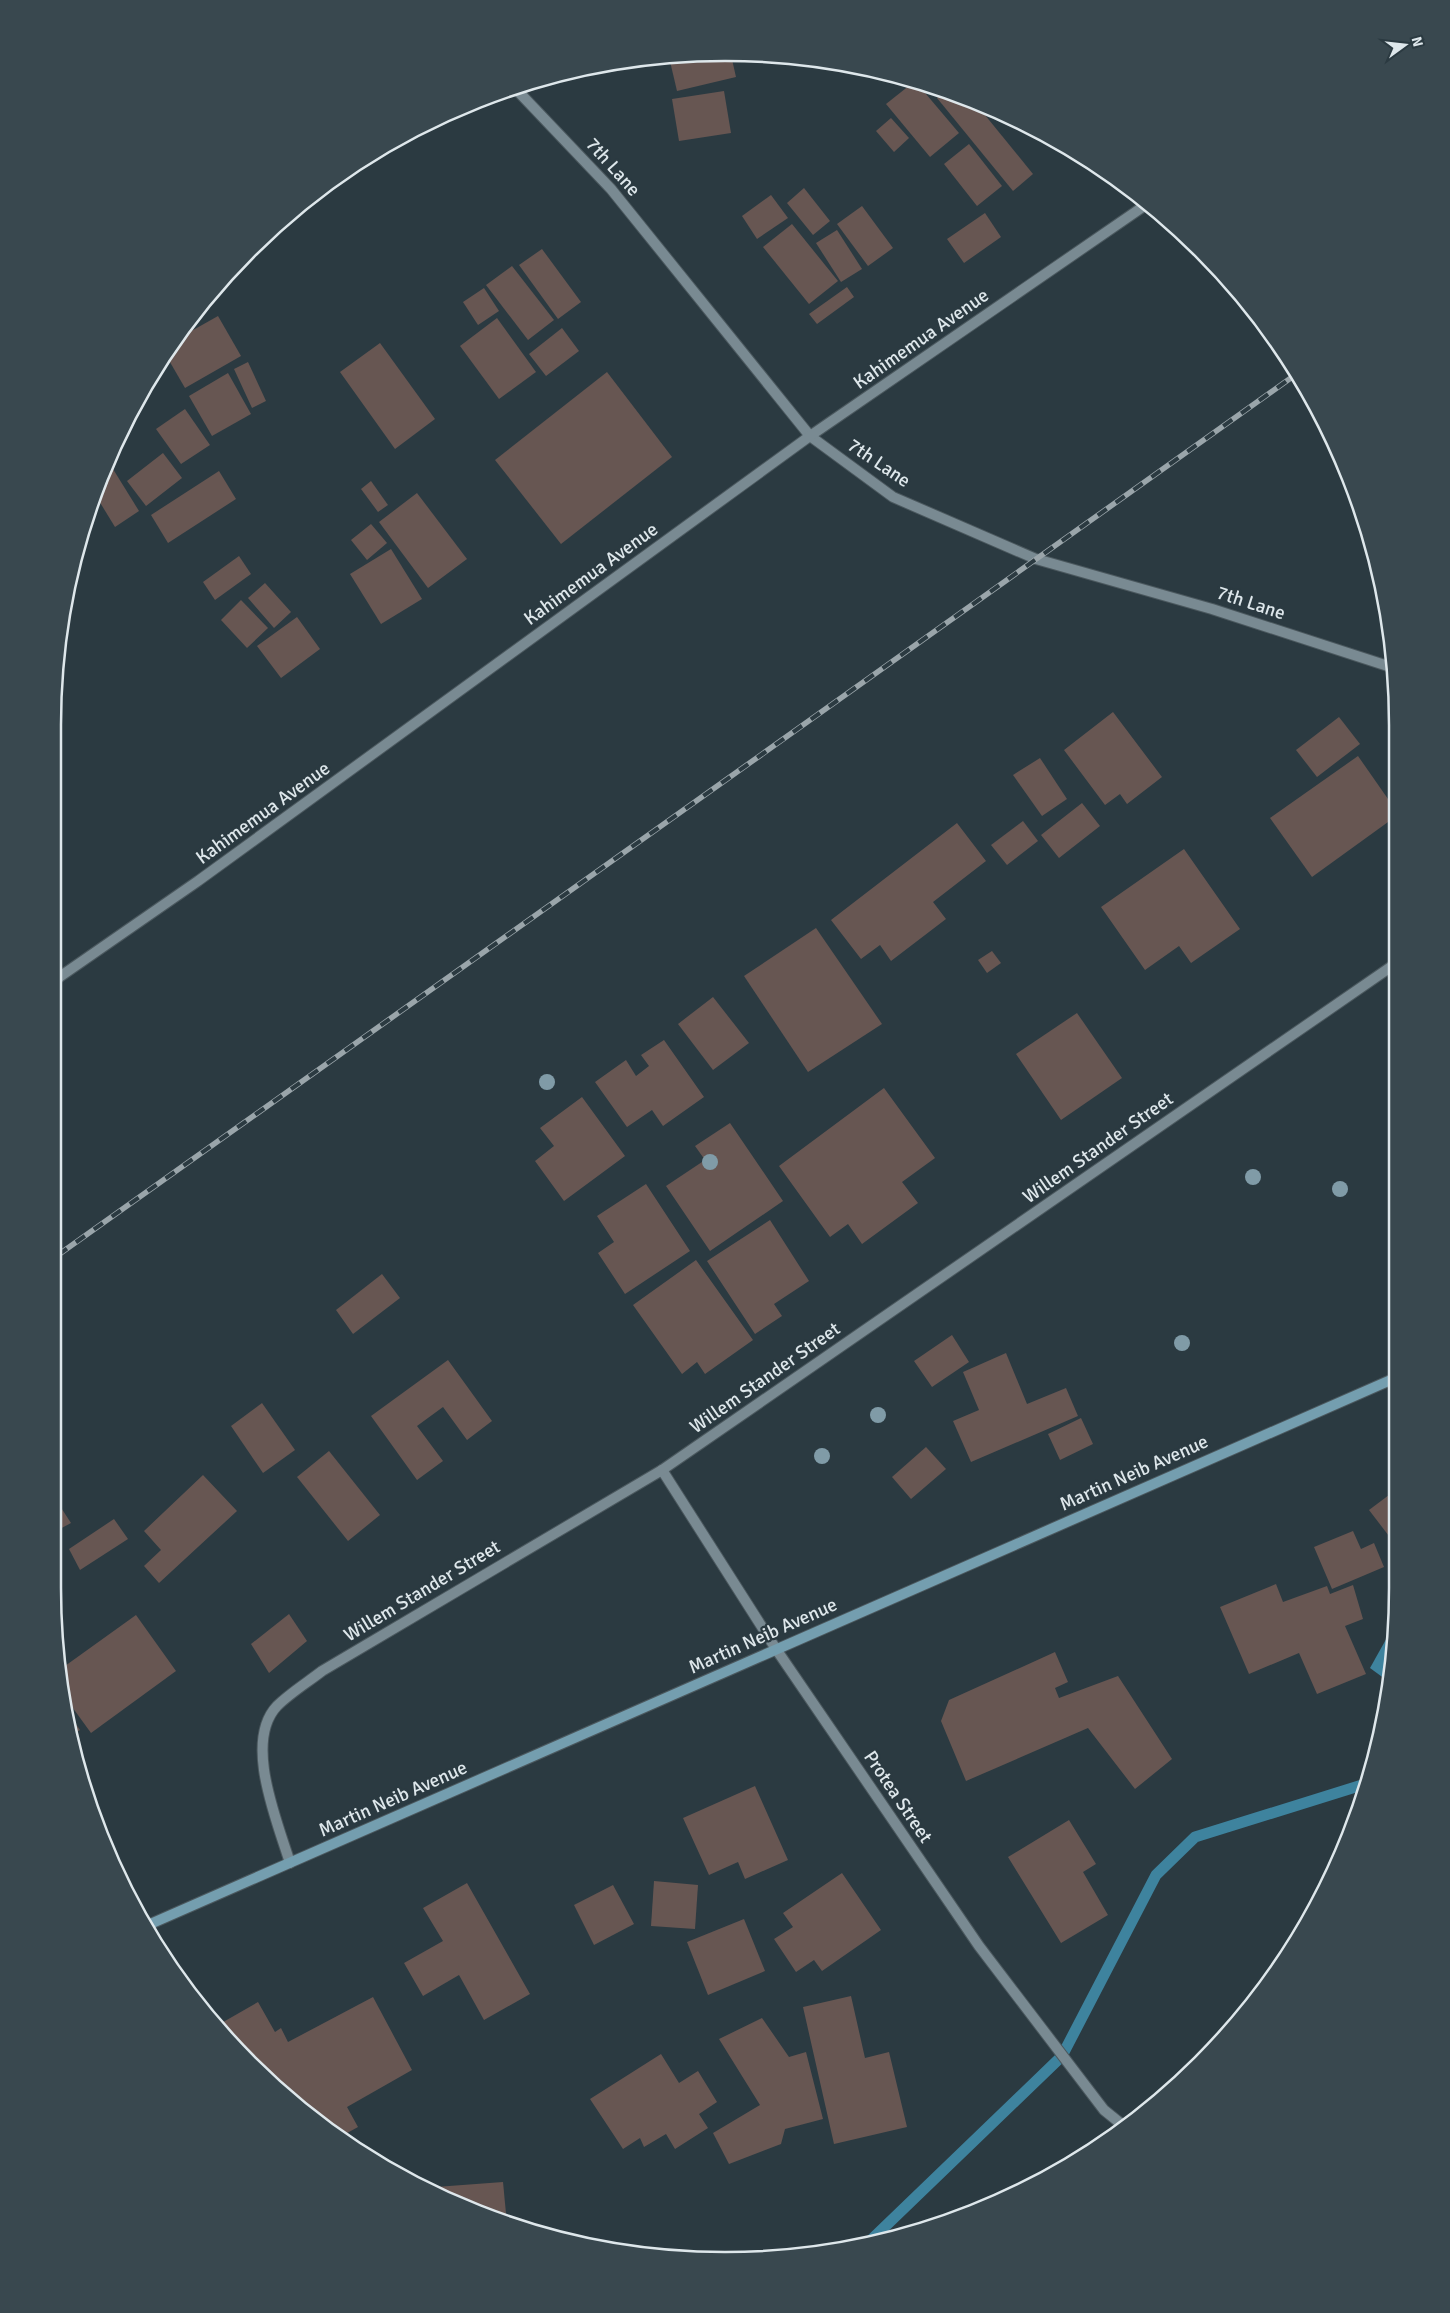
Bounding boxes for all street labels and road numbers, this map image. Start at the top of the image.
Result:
street label: 7th Lane [580,133,646,201]
street label: Kahimemua Avenue [849,283,993,395]
street label: 7th Lane [843,433,915,493]
street label: Kahimemua Avenue [519,517,663,631]
street label: 7th Lane [1214,581,1288,625]
street label: Kahimemua Avenue [191,756,335,870]
street label: Willem Stander Street [1018,1087,1178,1209]
street label: Willem Stander Street [685,1317,845,1439]
street label: Martin Neib Avenue [1056,1429,1212,1517]
street label: Willem Stander Street [339,1535,505,1647]
street label: Martin Neib Avenue [685,1592,841,1680]
street label: Protea Street [858,1746,938,1848]
street label: Martin Neib Avenue [315,1755,471,1843]

